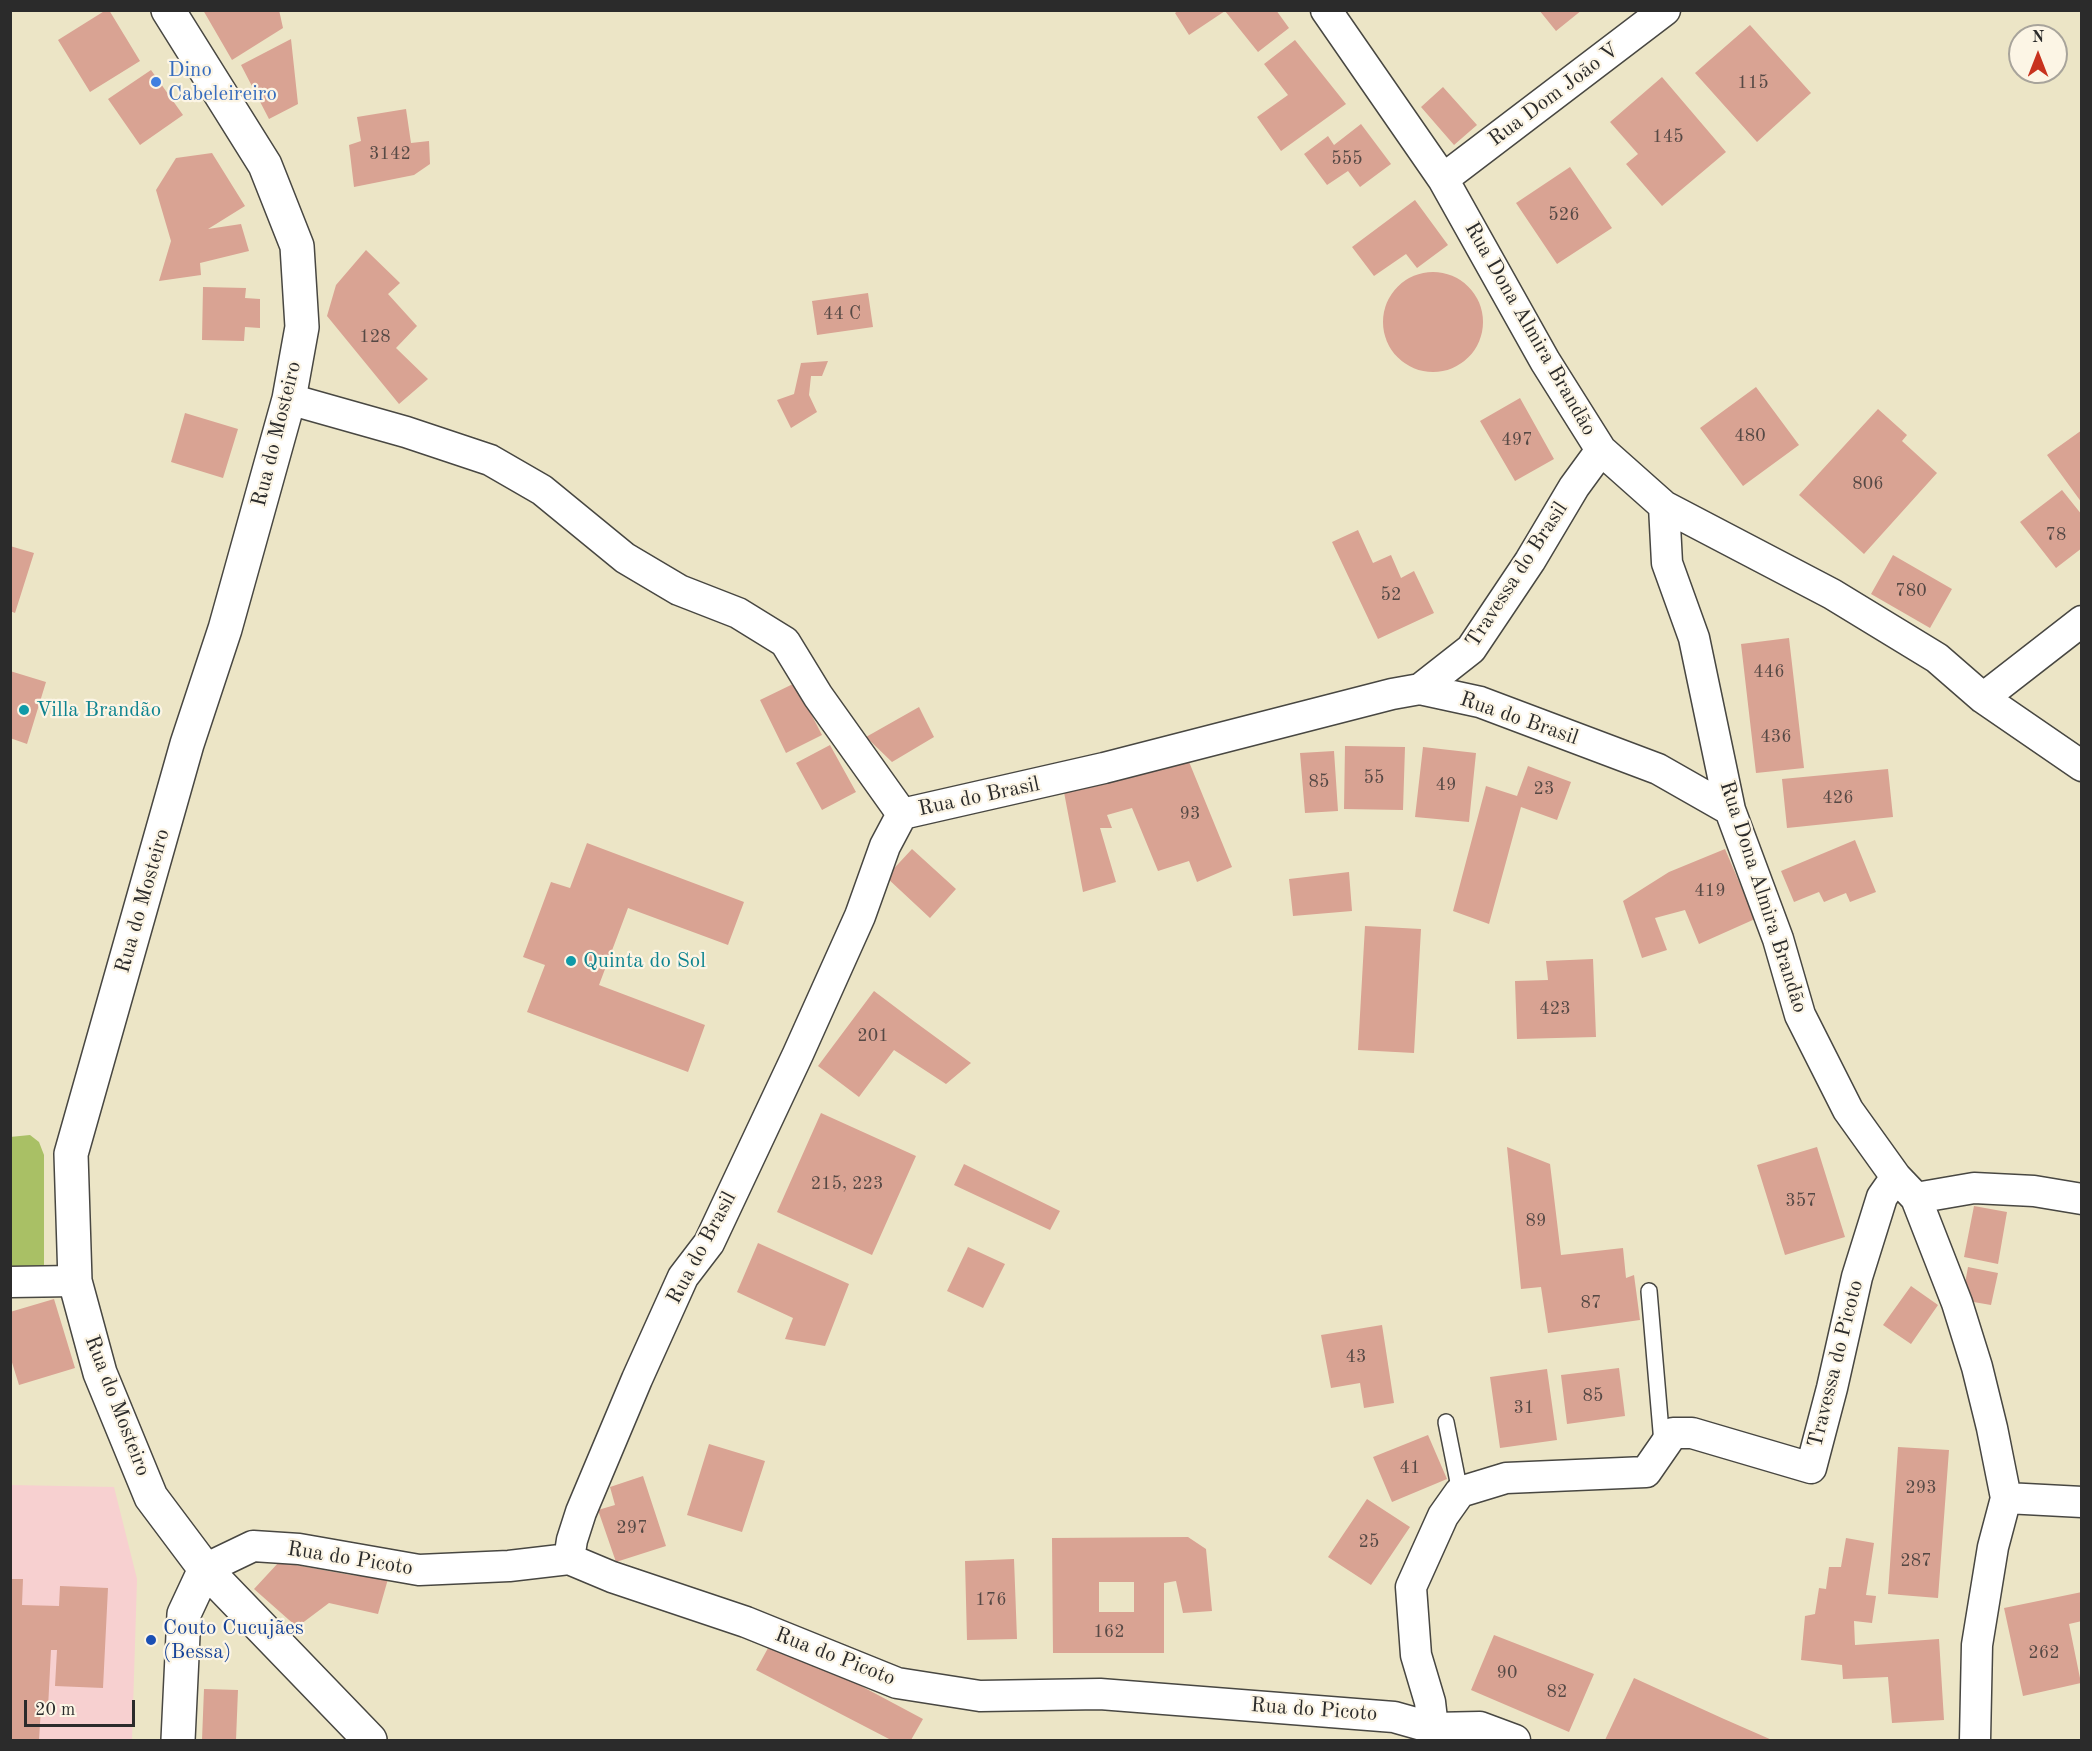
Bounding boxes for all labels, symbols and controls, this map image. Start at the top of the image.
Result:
north arrow [2008,24,2068,84]
text: N [2032,30,2044,46]
street label: Rua Dom João V [1484,38,1624,152]
place label: Dino Cabeleireiro [168,57,277,107]
house number: 115 [1737,72,1769,94]
marker: Dino Cabeleireiro [149,75,163,89]
house number: 145 [1652,126,1684,148]
house number: 3142 [369,143,411,165]
house number: 555 [1331,148,1363,170]
house number: 526 [1548,204,1580,226]
street label: Rua Dona Almira Brandão [1458,218,1602,440]
house number: 44 C [823,303,861,325]
house number: 128 [359,326,391,348]
street label: Rua do Mosteiro [247,359,307,509]
house number: 480 [1734,425,1766,447]
house number: 497 [1501,429,1533,451]
house number: 806 [1852,473,1884,495]
street label: Travessa do Brasil [1460,497,1574,653]
house number: 78 [2046,524,2066,546]
house number: 780 [1895,580,1927,602]
house number: 52 [1381,584,1401,606]
house number: 446 [1753,661,1785,683]
street label: Rua do Brasil [1456,687,1582,751]
place label: Villa Brandão [36,697,161,723]
marker: Villa Brandão [17,703,31,717]
house number: 436 [1760,726,1792,748]
house number: 55 [1364,767,1384,789]
house number: 85 [1309,771,1329,793]
street label: Rua do Brasil [916,772,1042,822]
house number: 49 [1436,774,1456,796]
house number: 23 [1534,778,1554,800]
street label: Rua Dona Almira Brandão [1714,778,1812,1016]
house number: 426 [1822,787,1854,809]
house number: 93 [1180,803,1200,825]
street label: Rua do Mosteiro [110,826,176,976]
house number: 419 [1694,880,1726,902]
place label: Quinta do Sol [583,948,706,974]
marker: Quinta do Sol [564,954,578,968]
house number: 423 [1539,998,1571,1020]
house number: 201 [857,1025,889,1047]
house number: 215, 223 [811,1173,883,1195]
street label: Rua do Brasil [662,1187,742,1309]
house number: 357 [1785,1190,1817,1212]
house number: 89 [1526,1210,1546,1232]
street label: Travessa do Picoto [1803,1277,1869,1451]
house number: 87 [1581,1292,1601,1314]
street label: Rua do Mosteiro [79,1332,155,1480]
house number: 43 [1346,1346,1366,1368]
house number: 85 [1583,1385,1603,1407]
house number: 31 [1514,1397,1534,1419]
house number: 41 [1400,1457,1420,1479]
house number: 293 [1905,1477,1937,1499]
house number: 297 [616,1517,648,1539]
house number: 25 [1359,1531,1379,1553]
street label: Rua do Picoto [285,1537,415,1581]
house number: 287 [1900,1550,1932,1572]
house number: 176 [975,1589,1007,1611]
place label: Couto Cucujães (Bessa) [163,1615,304,1665]
house number: 162 [1093,1621,1125,1643]
street label: Rua do Picoto [771,1622,899,1692]
marker: Couto Cucujães (Bessa) [144,1633,158,1647]
house number: 262 [2028,1642,2060,1664]
house number: 90 [1497,1662,1517,1684]
house number: 82 [1547,1681,1567,1703]
scale bar [27,1688,138,1726]
street label: Rua do Picoto [1250,1693,1378,1727]
text: 20 m [35,1701,75,1719]

